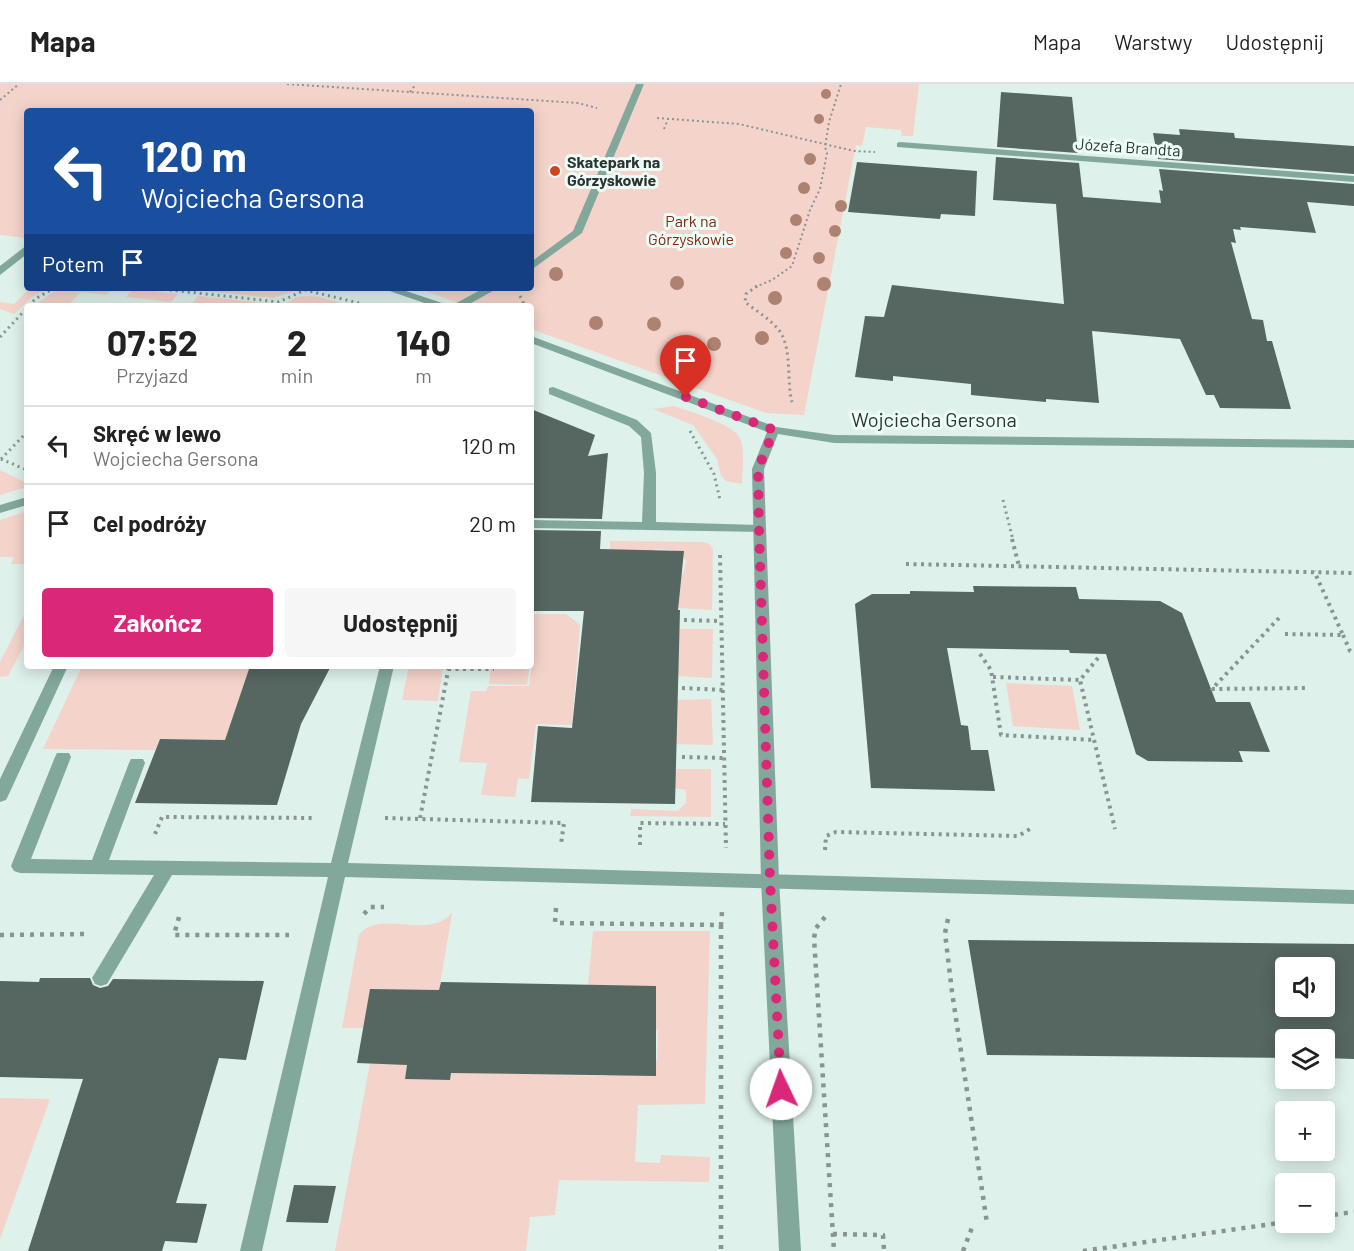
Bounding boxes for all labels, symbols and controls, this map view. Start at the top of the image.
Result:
text: Mapa [30,24,96,58]
text: Mapa [1033,29,1081,54]
text: Warstwy [1114,29,1192,54]
text: Udostępnij [1225,29,1324,54]
text: 120 m [141,130,247,180]
icon: left [42,132,120,210]
street label: Józefa Brandta [1075,133,1181,160]
place label: Skatepark na Górzyskowie [567,152,660,189]
marker: Skatepark na Górzyskowie [548,164,562,178]
text: Wojciecha Gersona [141,181,365,213]
park label: Park na Górzyskowie [648,211,734,248]
icon: arrive [116,246,149,279]
text: Potem [42,250,104,276]
text: 07:52 [107,320,198,363]
text: 2 [287,320,307,363]
text: 140 [396,320,451,363]
pin [660,335,711,397]
icon: arrive [669,344,702,377]
text: Przyjazd [116,363,189,387]
text: min [281,363,313,387]
text: m [415,363,432,387]
street label: Wojciecha Gersona [851,407,1017,431]
text: Skręć w lewo [93,420,221,446]
icon: left [42,429,75,462]
text: 120 m [461,432,516,458]
text: Wojciecha Gersona [93,446,259,470]
icon: arrive [42,507,75,540]
text: Cel podróży [93,510,207,536]
text: 20 m [469,510,516,536]
button: Zakończ [42,588,273,657]
button: Udostępnij [285,588,516,657]
map controls [1275,957,1335,1233]
button: sound [1275,957,1335,1017]
button: layers [1275,1029,1335,1089]
position arrow [749,1057,813,1121]
button: + [1275,1101,1335,1161]
button: − [1275,1173,1335,1233]

